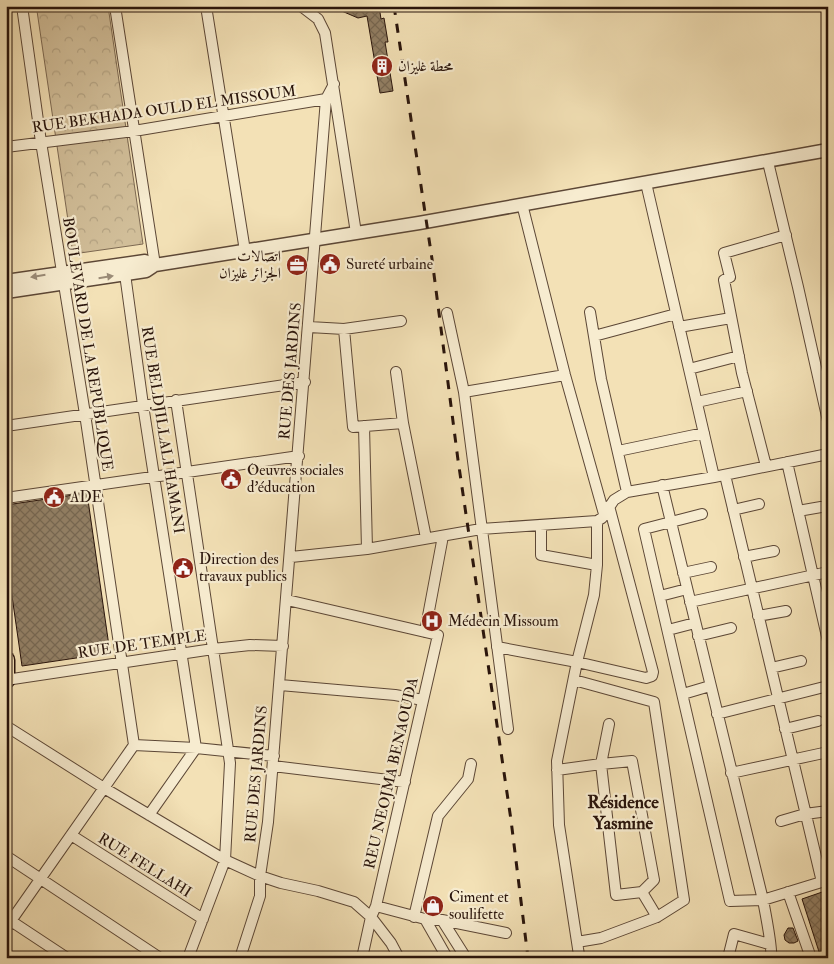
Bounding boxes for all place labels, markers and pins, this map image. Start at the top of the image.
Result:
building icon: محطة غليزان [370,54,394,78]
place label: محطة غليزان [398,57,453,76]
place label: اتصالات الجزائر غليزان [219,247,281,283]
public building icon: Sureté urbaine [318,252,342,276]
office icon: اتصالات الجزائر غليزان [285,253,309,277]
place label: Sureté urbaine [346,255,433,274]
place label: Oeuvres sociales d'éducation [247,461,344,497]
public building icon: Oeuvres sociales d'éducation [219,467,243,491]
public building icon: ADE [42,485,66,509]
place label: ADE [69,488,103,507]
place label: Direction des travaux publics [199,550,287,587]
public building icon: Direction des travaux publics [171,556,195,580]
hospital icon: Médecin Missoum [420,609,444,633]
place label: Médecin Missoum [448,612,559,631]
place label: Ciment et soulifette [449,888,509,924]
shop icon: Ciment et soulifette [421,894,445,918]

